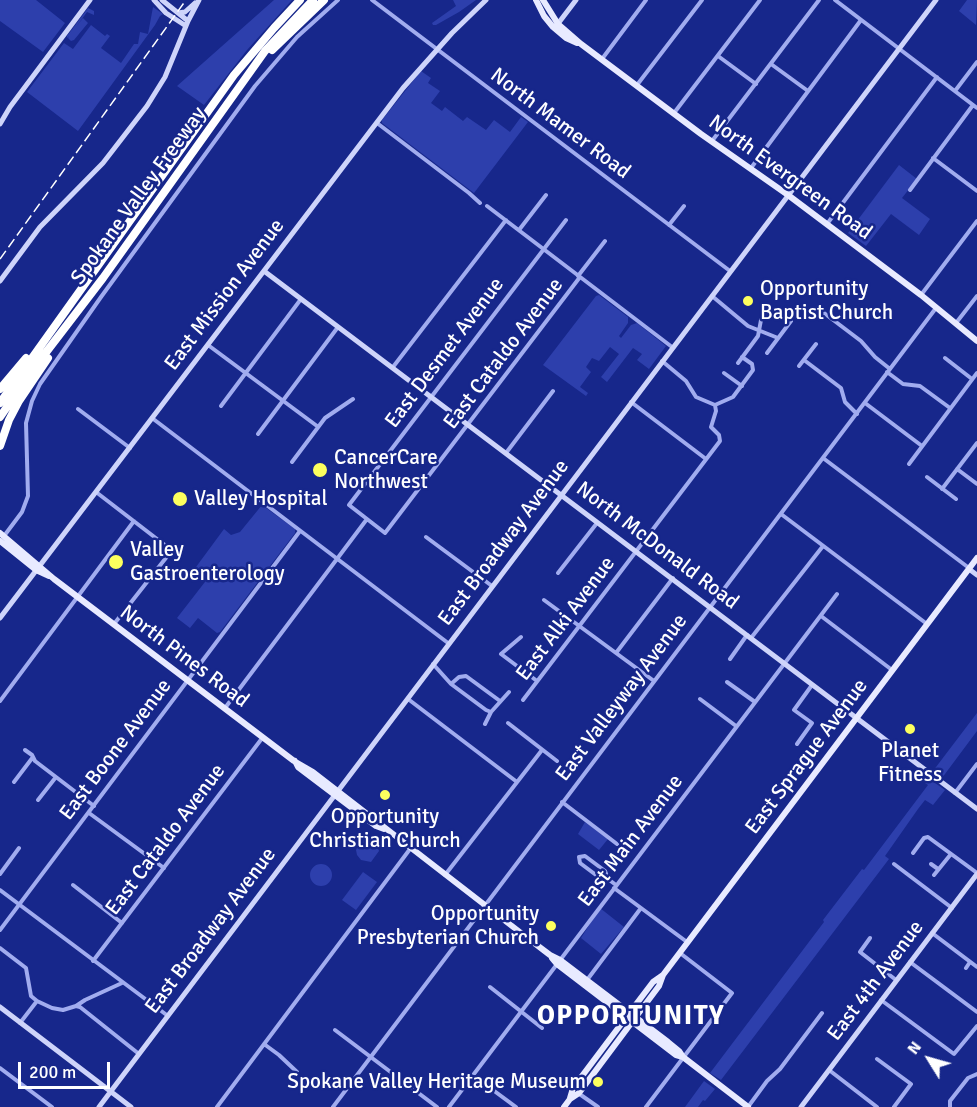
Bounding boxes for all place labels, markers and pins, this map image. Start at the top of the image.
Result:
place label: Opportunity Baptist Church [760,276,893,326]
marker: Opportunity Baptist Church [741,294,755,308]
place label: CancerCare Northwest [334,445,438,495]
marker: CancerCare Northwest [311,461,329,479]
place label: Valley Hospital [194,486,328,512]
marker: Valley Hospital [171,490,189,508]
place label: Valley Gastroenterology [130,537,285,587]
marker: Valley Gastroenterology [107,553,125,571]
marker: Planet Fitness [903,722,917,736]
place label: Planet Fitness [878,738,942,788]
marker: Opportunity Christian Church [378,788,392,802]
place label: Opportunity Christian Church [309,804,461,854]
place label: Opportunity Presbyterian Church [357,901,539,951]
marker: Opportunity Presbyterian Church [544,919,558,933]
place label: Spokane Valley Heritage Museum [287,1069,586,1095]
marker: Spokane Valley Heritage Museum [591,1075,605,1089]

